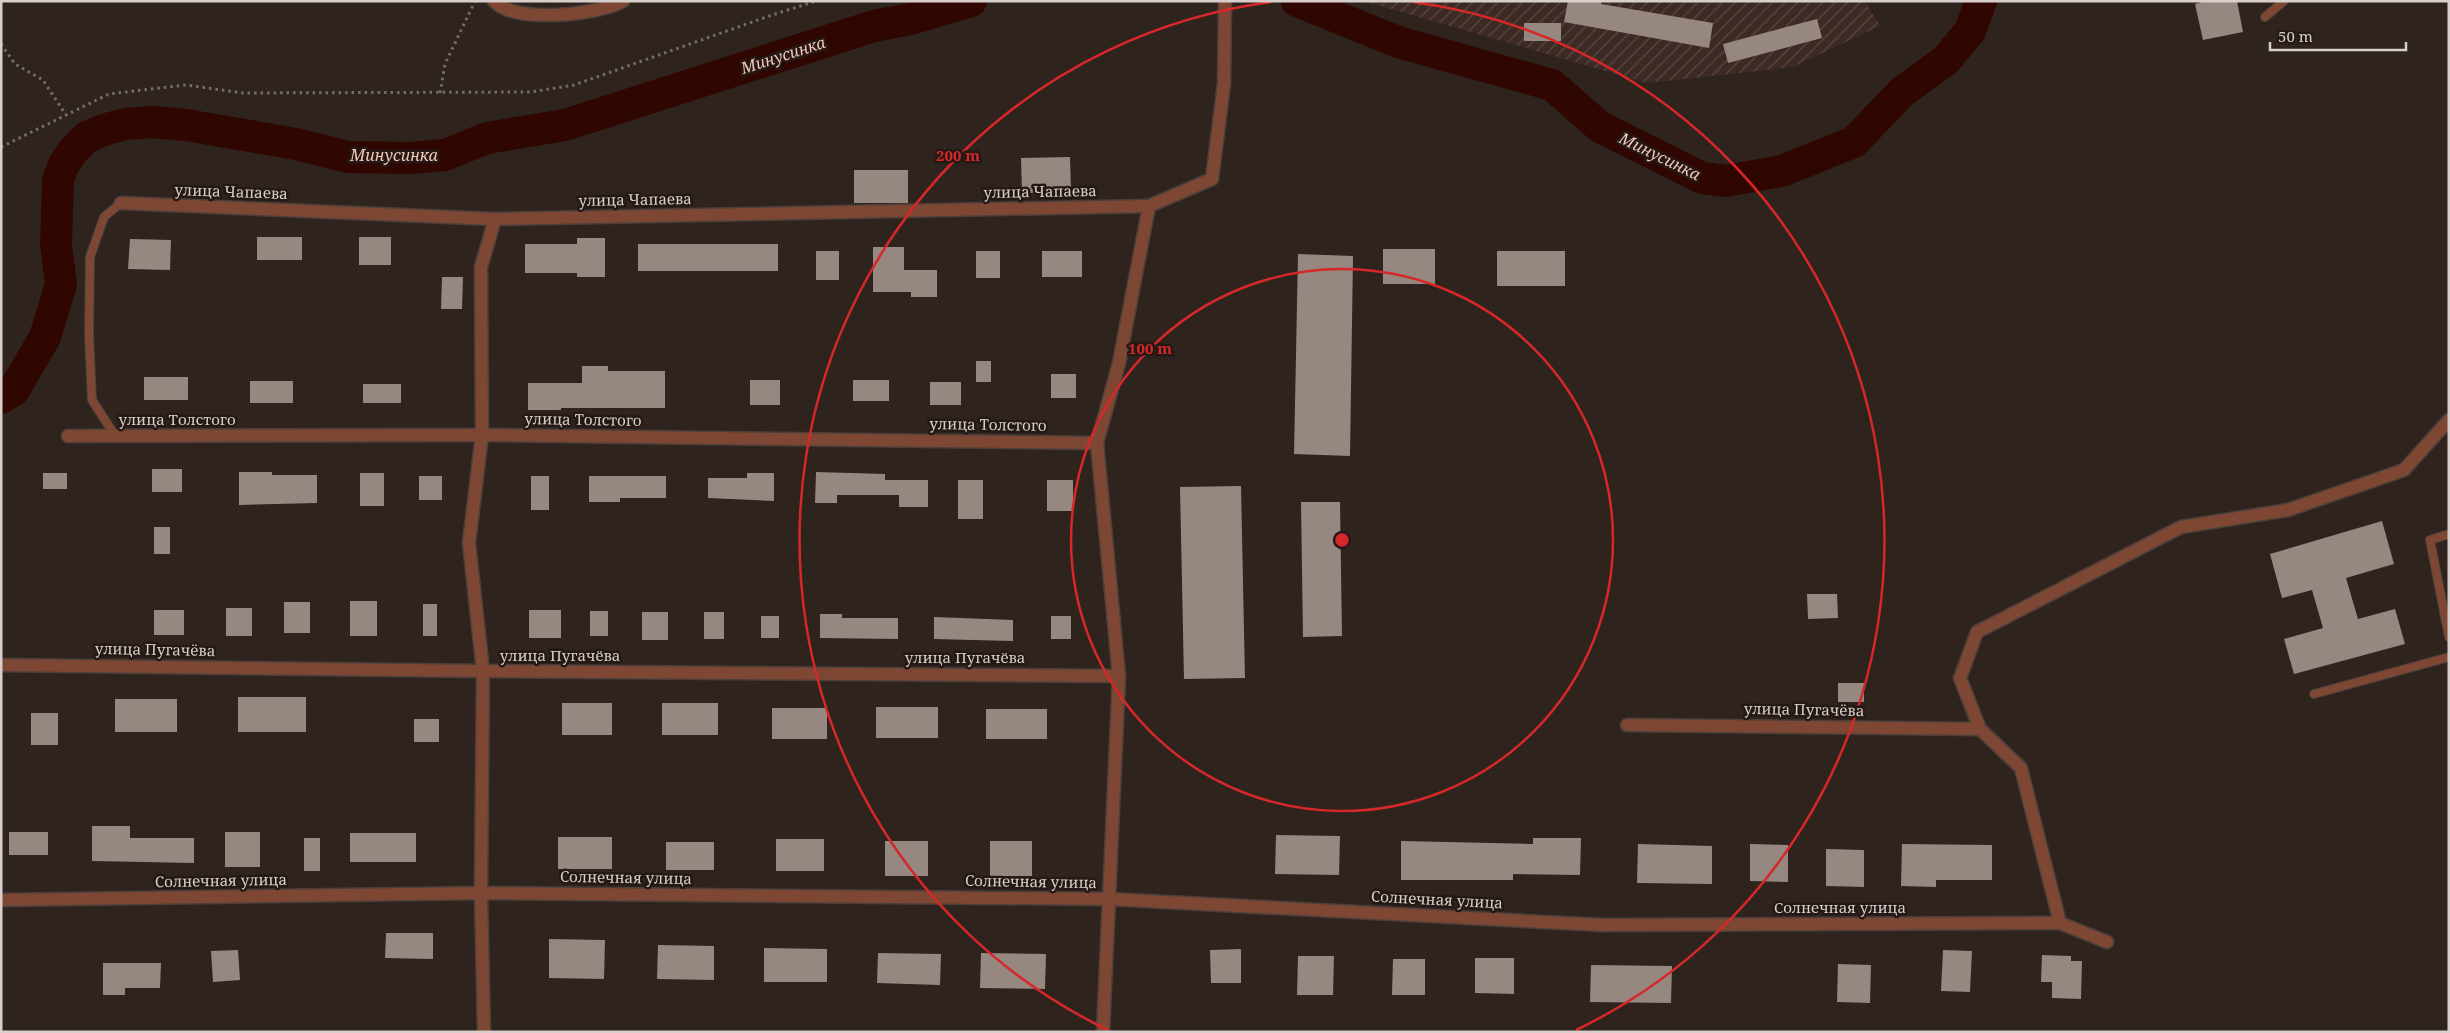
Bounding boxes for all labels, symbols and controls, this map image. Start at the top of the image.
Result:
scale bar [2270,20,2406,52]
text: 50 m [2278,26,2313,46]
water label: Минусинка [737,31,828,79]
water label: Минусинка [1615,126,1704,185]
water label: Минусинка [349,144,438,166]
text: 200 m [936,145,980,165]
street label: улица Чапаева [174,179,288,203]
street label: улица Чапаева [983,180,1097,202]
street label: улица Чапаева [578,188,692,210]
text: 100 m [1128,338,1172,358]
street label: улица Толстого [524,408,642,430]
street label: улица Толстого [118,409,236,429]
street label: улица Толстого [929,413,1047,435]
centre of rings [1333,531,1351,549]
street label: улица Пугачёва [95,638,215,660]
street label: улица Пугачёва [500,645,620,665]
street label: улица Пугачёва [905,647,1025,667]
street label: улица Пугачёва [1744,698,1864,720]
street label: Солнечная улица [560,866,692,888]
street label: Солнечная улица [155,869,287,891]
street label: Солнечная улица [965,870,1097,892]
street label: Солнечная улица [1371,886,1503,912]
street label: Солнечная улица [1774,897,1906,917]

